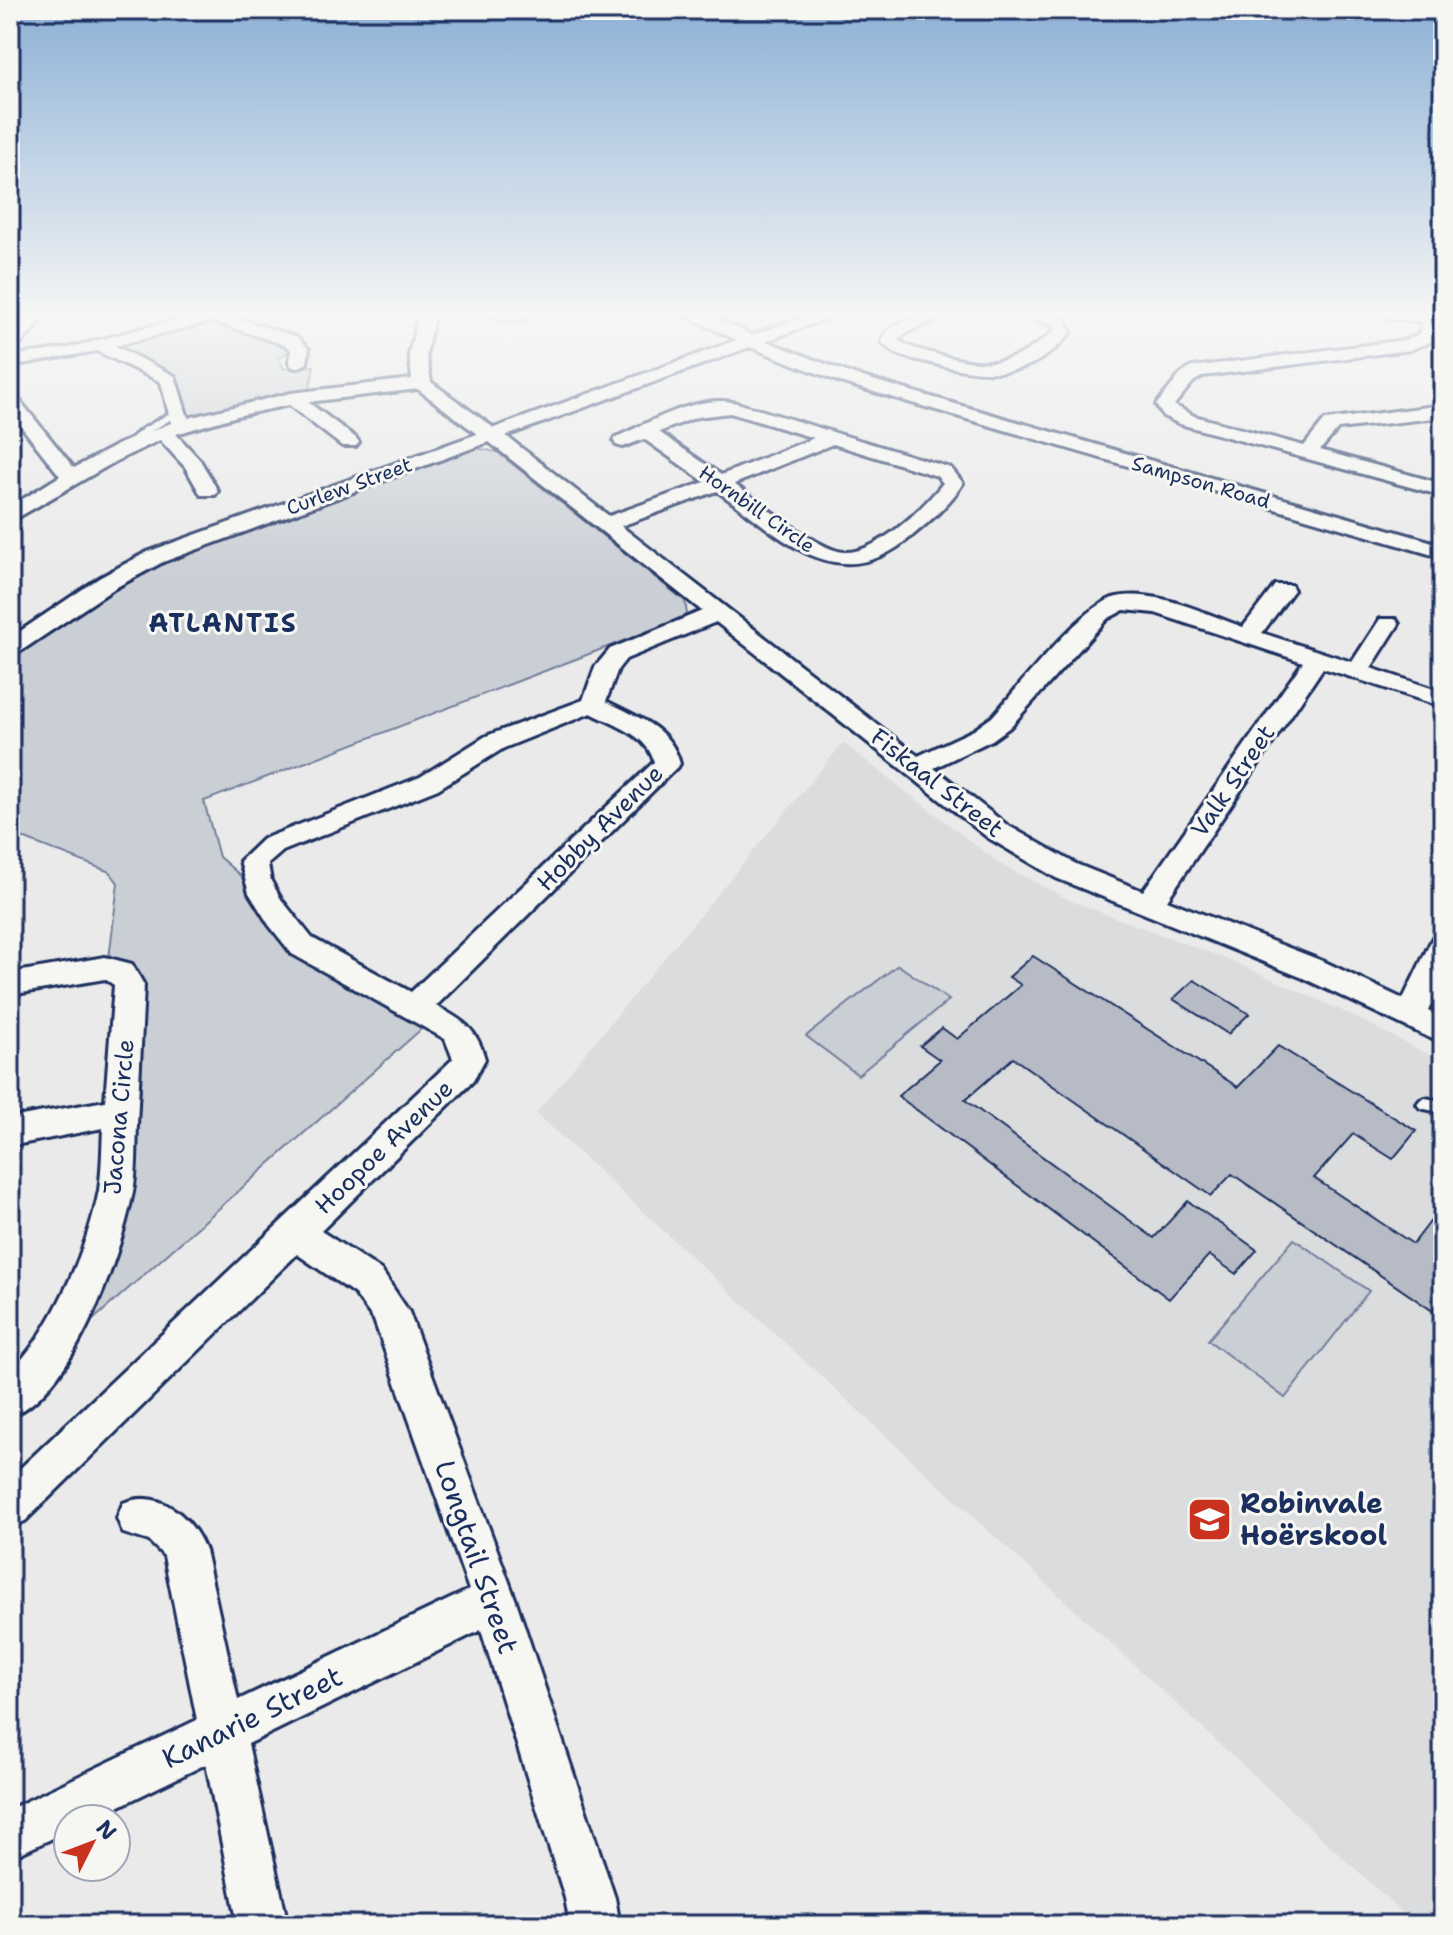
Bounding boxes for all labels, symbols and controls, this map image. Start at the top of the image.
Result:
street label: Sampson Road [1129,450,1273,514]
street label: Curlew Street [283,451,415,521]
street label: Hornbill Circle [694,459,820,559]
district label: ATLANTIS [148,605,298,640]
street label: Valk Street [1184,719,1282,843]
street label: Fiskaal Street [864,721,1010,845]
street label: Hobby Avenue [530,758,670,898]
street label: Jacona Circle [96,1038,142,1196]
street label: Hoopoe Avenue [308,1073,460,1221]
street label: Longtail Street [426,1455,528,1659]
place label: Robinvale Hoërskool [1240,1484,1387,1554]
school or university icon: Robinvale Hoërskool [1185,1495,1233,1543]
street label: Kanarie Street [155,1657,349,1777]
north arrow [52,1803,132,1883]
text: N [90,1814,123,1846]

